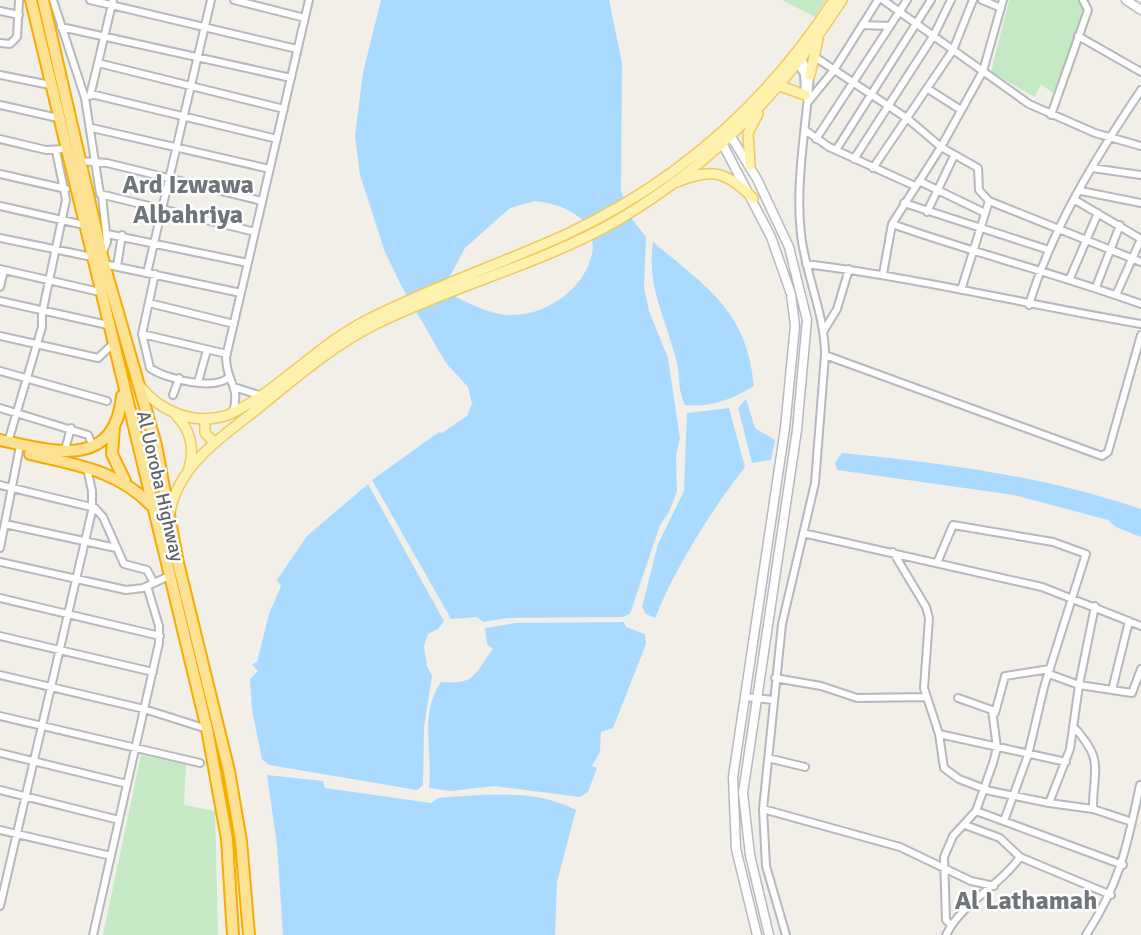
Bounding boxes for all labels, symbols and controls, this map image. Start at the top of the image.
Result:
district label: Ard Izwawa Albahriya [122,169,254,231]
street label: Al Uoroba Highway [131,408,189,564]
district label: Al Lathamah [955,885,1097,917]

